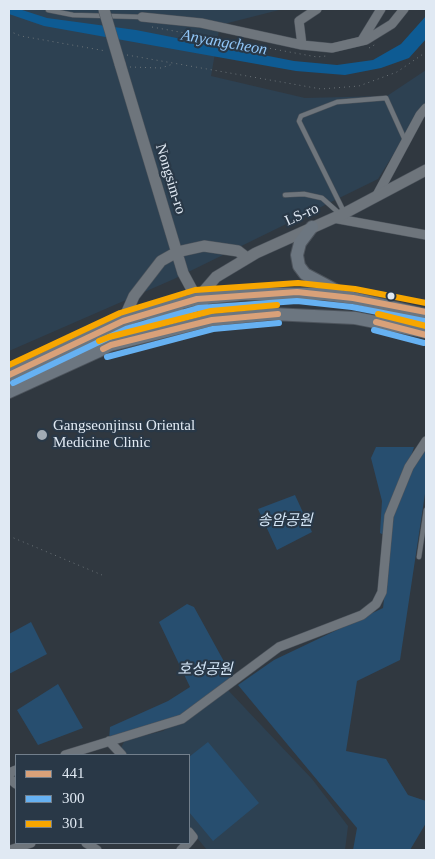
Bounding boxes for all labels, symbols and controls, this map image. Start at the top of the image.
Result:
water label: Anyangcheon [179,26,269,60]
street label: Nongsim-ro [151,142,189,216]
street label: LS-ro [282,200,322,230]
unlabelled marker [386,291,396,301]
place label: Gangseonjinsu Oriental Medicine Clinic [53,417,195,452]
marker: Gangseonjinsu Oriental Medicine Clinic [35,428,49,442]
park label: 송암공원 [257,512,313,530]
park label: 호성공원 [177,661,233,679]
legend [15,754,190,844]
text: 441 [62,765,85,781]
text: 300 [62,790,85,806]
text: 301 [62,815,85,831]

